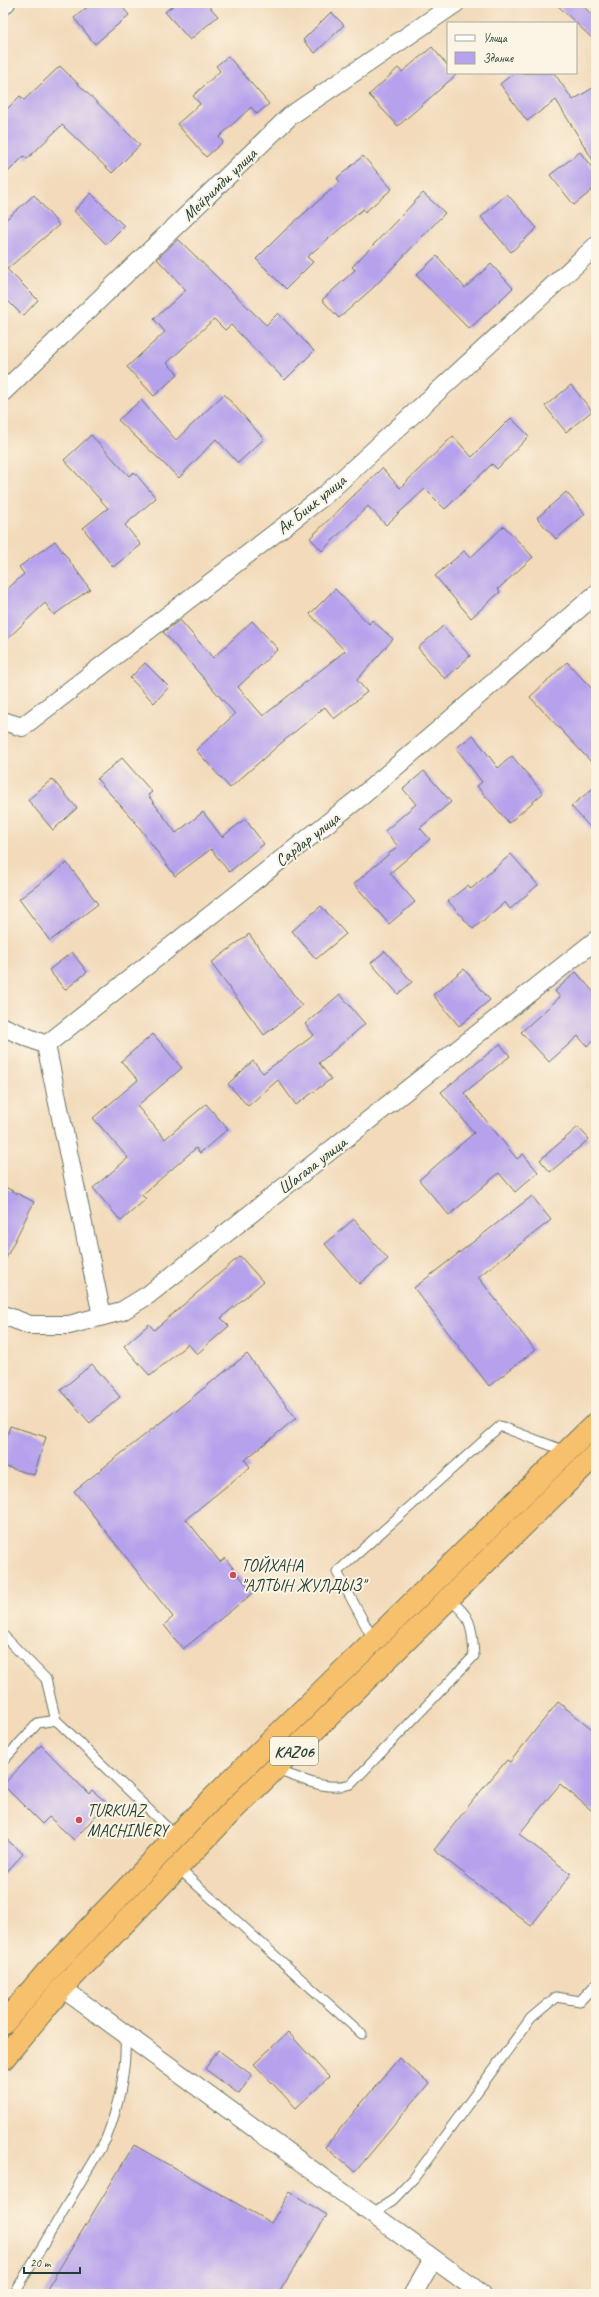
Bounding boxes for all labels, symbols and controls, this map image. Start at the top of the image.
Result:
legend [447,22,577,74]
text: Улица [483,30,508,46]
text: Здание [483,50,514,66]
street label: Мейримди улица [178,143,262,225]
street label: Ак Биик улица [272,469,351,539]
street label: Сардар улица [271,807,345,871]
street label: Шагала улица [274,1131,352,1199]
place label: ТОЙХАНА "АЛТЫН ЖУЛДЫЗ" [241,1555,369,1596]
marker: ТОЙХАНА "АЛТЫН ЖУЛДЫЗ" [228,1570,238,1580]
road number: KАZ06 [270,1737,318,1765]
place label: TURKUAZ MACHINERY [87,1800,170,1841]
marker: TURKUAZ MACHINERY [74,1815,84,1825]
scale bar [24,2249,80,2275]
text: 20 m [30,2255,52,2271]

